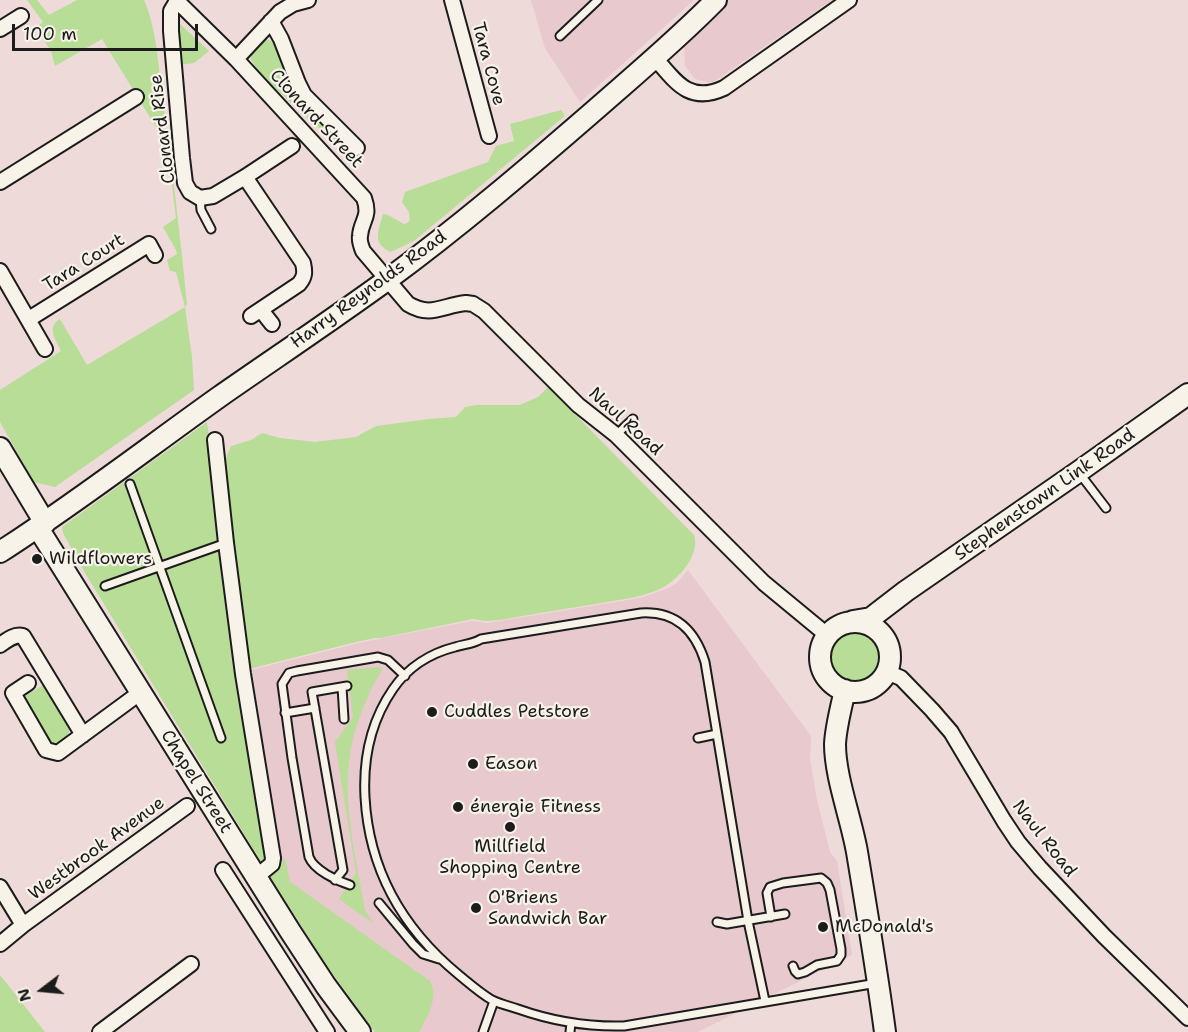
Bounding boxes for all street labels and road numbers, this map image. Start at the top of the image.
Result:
street label: Tara Cove [467,20,509,108]
street label: Clonard Street [265,65,367,173]
street label: Clonard Rise [146,73,180,185]
street label: Harry Reynolds Road [287,226,451,354]
street label: Tara Court [39,229,129,297]
street label: Naul Road [584,383,666,461]
street label: Stephenstown Link Road [951,424,1139,566]
street label: Chapel Street [156,726,236,838]
street label: Westbrook Avenue [25,793,169,905]
street label: Naul Road [1007,796,1081,882]

